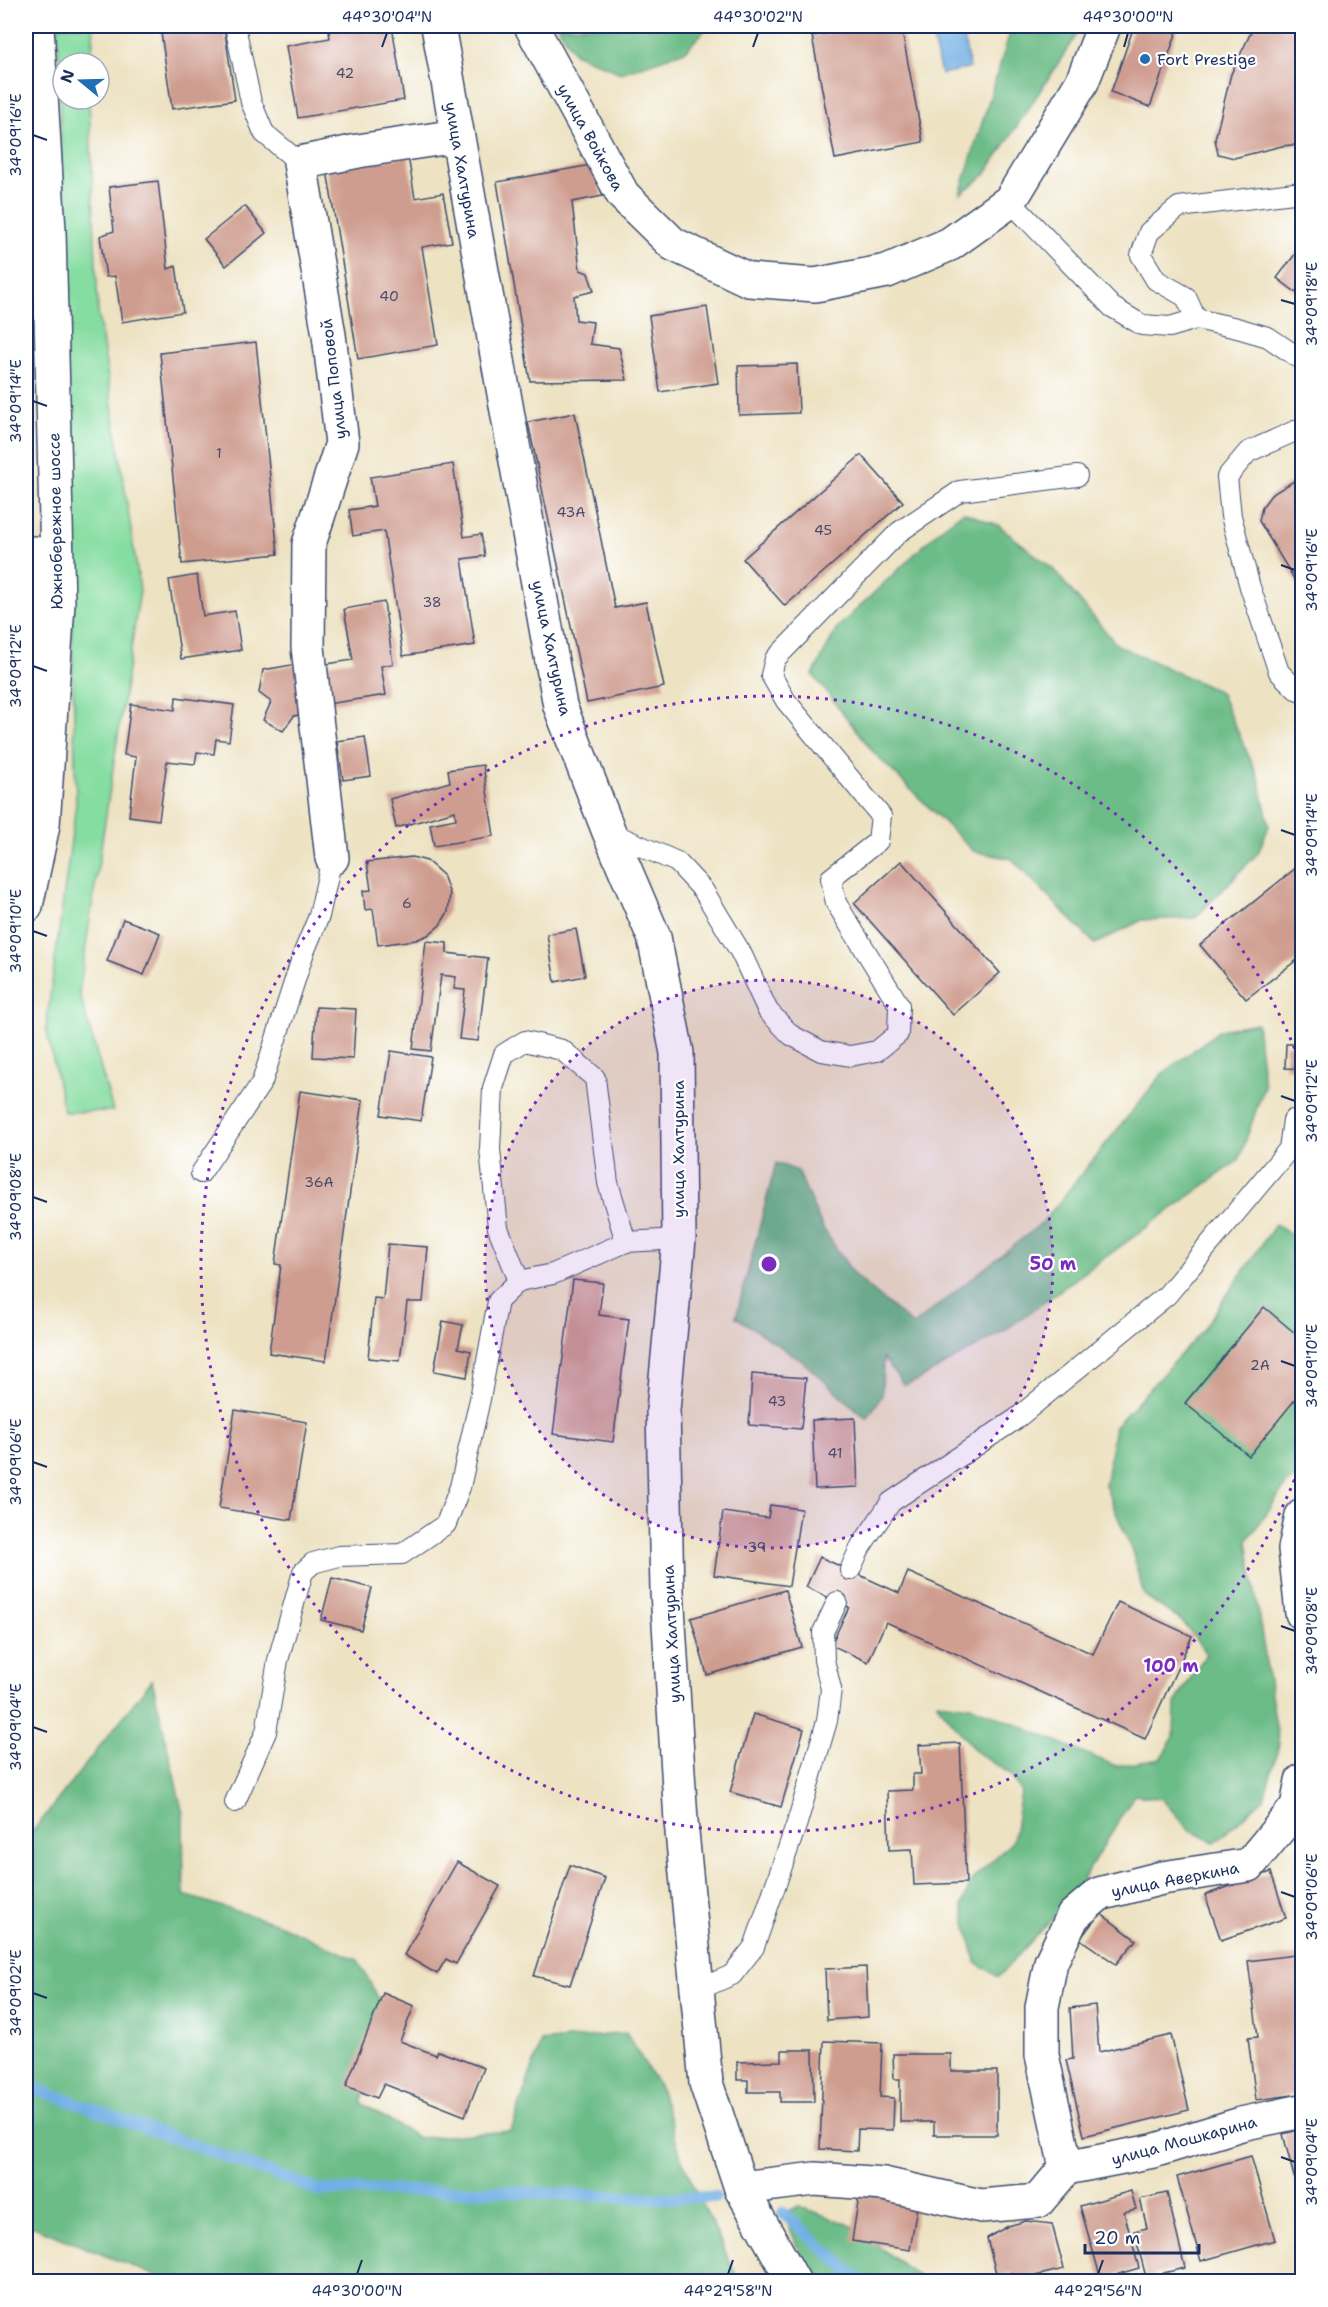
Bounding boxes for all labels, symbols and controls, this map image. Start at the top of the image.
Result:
text: 44°30'04"N [342,7,432,27]
text: 44°30'02"N [713,7,803,27]
text: 44°30'00"N [1083,7,1174,27]
place label: Fort Prestige [1157,49,1256,70]
north arrow [51,51,111,111]
marker: Fort Prestige [1138,52,1152,66]
house number: 42 [336,64,354,82]
text: N [55,67,79,86]
street label: улица Войкова [552,80,629,195]
text: 34°09'16"E [6,93,26,177]
street label: улица Халтурина [440,100,485,240]
text: 34°09'18"E [1302,262,1322,346]
house number: 40 [379,287,399,305]
street label: улица Поповой [316,317,351,440]
text: 34°09'14"E [6,359,26,443]
street label: Южнобережное шоссе [43,432,68,610]
house number: 1 [216,444,222,462]
house number: 43А [557,503,585,521]
house number: 45 [814,521,832,539]
text: 34°09'16"E [1302,528,1322,612]
street label: улица Халтурина [527,578,576,718]
house number: 38 [422,593,442,611]
text: 34°09'12"E [6,624,26,708]
text: 34°09'14"E [1302,793,1322,877]
text: 34°09'10"E [6,889,26,973]
house number: 6 [402,894,412,912]
text: 34°09'12"E [1302,1059,1322,1143]
street label: улица Халтурина [668,1080,689,1218]
text: 34°09'08"E [6,1153,26,1241]
house number: 36А [304,1173,334,1191]
text: 50 m [1030,1252,1077,1276]
centre of rings [759,1254,779,1274]
text: 34°09'10"E [1302,1324,1322,1408]
house number: 2А [1250,1356,1270,1374]
house number: 43 [768,1392,786,1410]
text: 34°09'06"E [6,1418,26,1506]
house number: 41 [828,1444,842,1462]
house number: 39 [748,1538,766,1556]
street label: улица Халтурина [657,1564,686,1703]
text: 34°09'08"E [1302,1587,1322,1675]
text: 100 m [1143,1654,1199,1678]
text: 34°09'04"E [6,1683,26,1771]
text: 34°09'06"E [1302,1853,1322,1941]
street label: улица Аверкина [1109,1857,1241,1902]
text: 34°09'02"E [6,1949,26,2037]
street label: улица Мошкарина [1109,2111,1259,2170]
text: 34°09'04"E [1302,2118,1322,2206]
scale bar [1085,2217,1199,2255]
text: 20 m [1094,2226,1140,2250]
text: 44°30'00"N [312,2281,403,2301]
text: 44°29'58"N [684,2281,772,2301]
text: 44°29'56"N [1054,2281,1142,2301]

